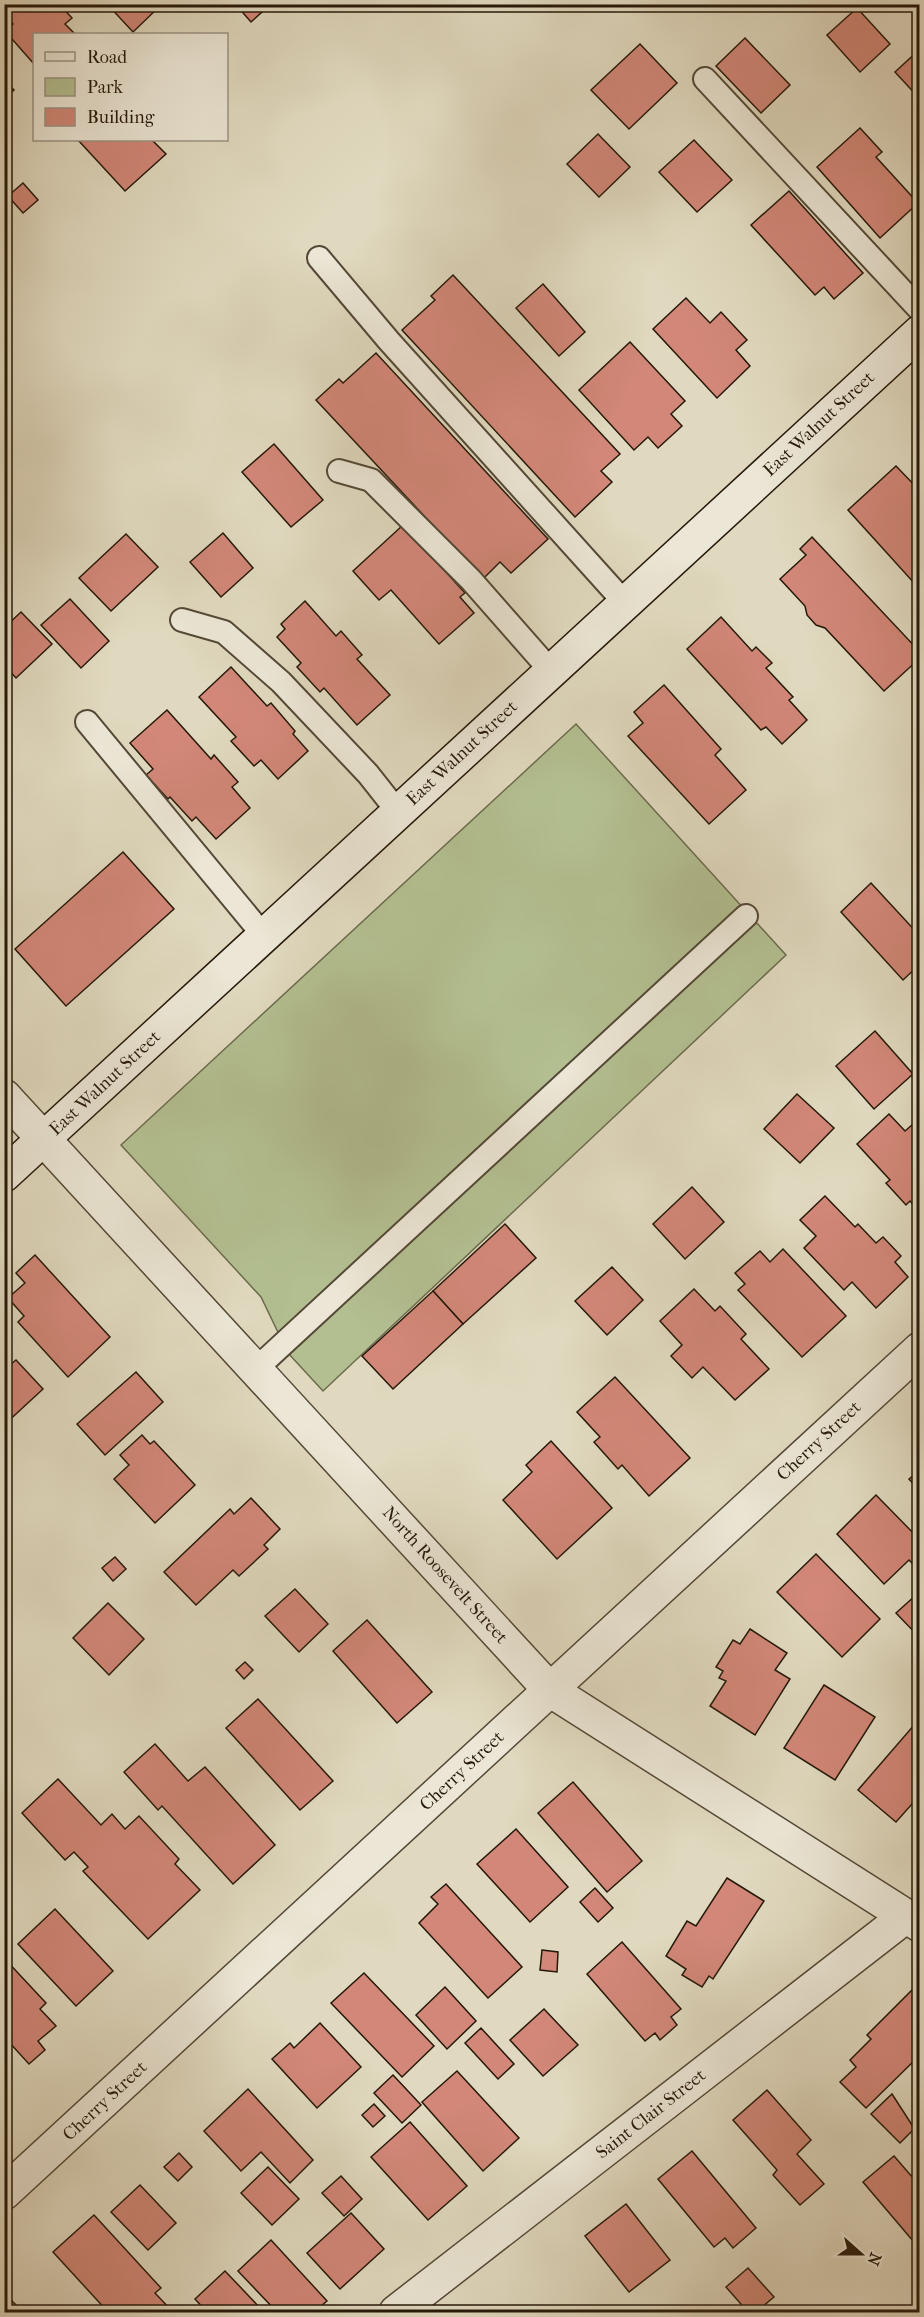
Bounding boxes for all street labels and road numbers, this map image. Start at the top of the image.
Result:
street label: East Walnut Street [759,367,879,481]
street label: East Walnut Street [402,696,522,810]
street label: East Walnut Street [45,1026,165,1140]
street label: Cherry Street [773,1396,866,1485]
street label: North Roosevelt Street [378,1502,512,1648]
street label: Cherry Street [416,1726,509,1815]
street label: Cherry Street [59,2056,152,2145]
street label: Saint Clair Street [592,2064,710,2163]

